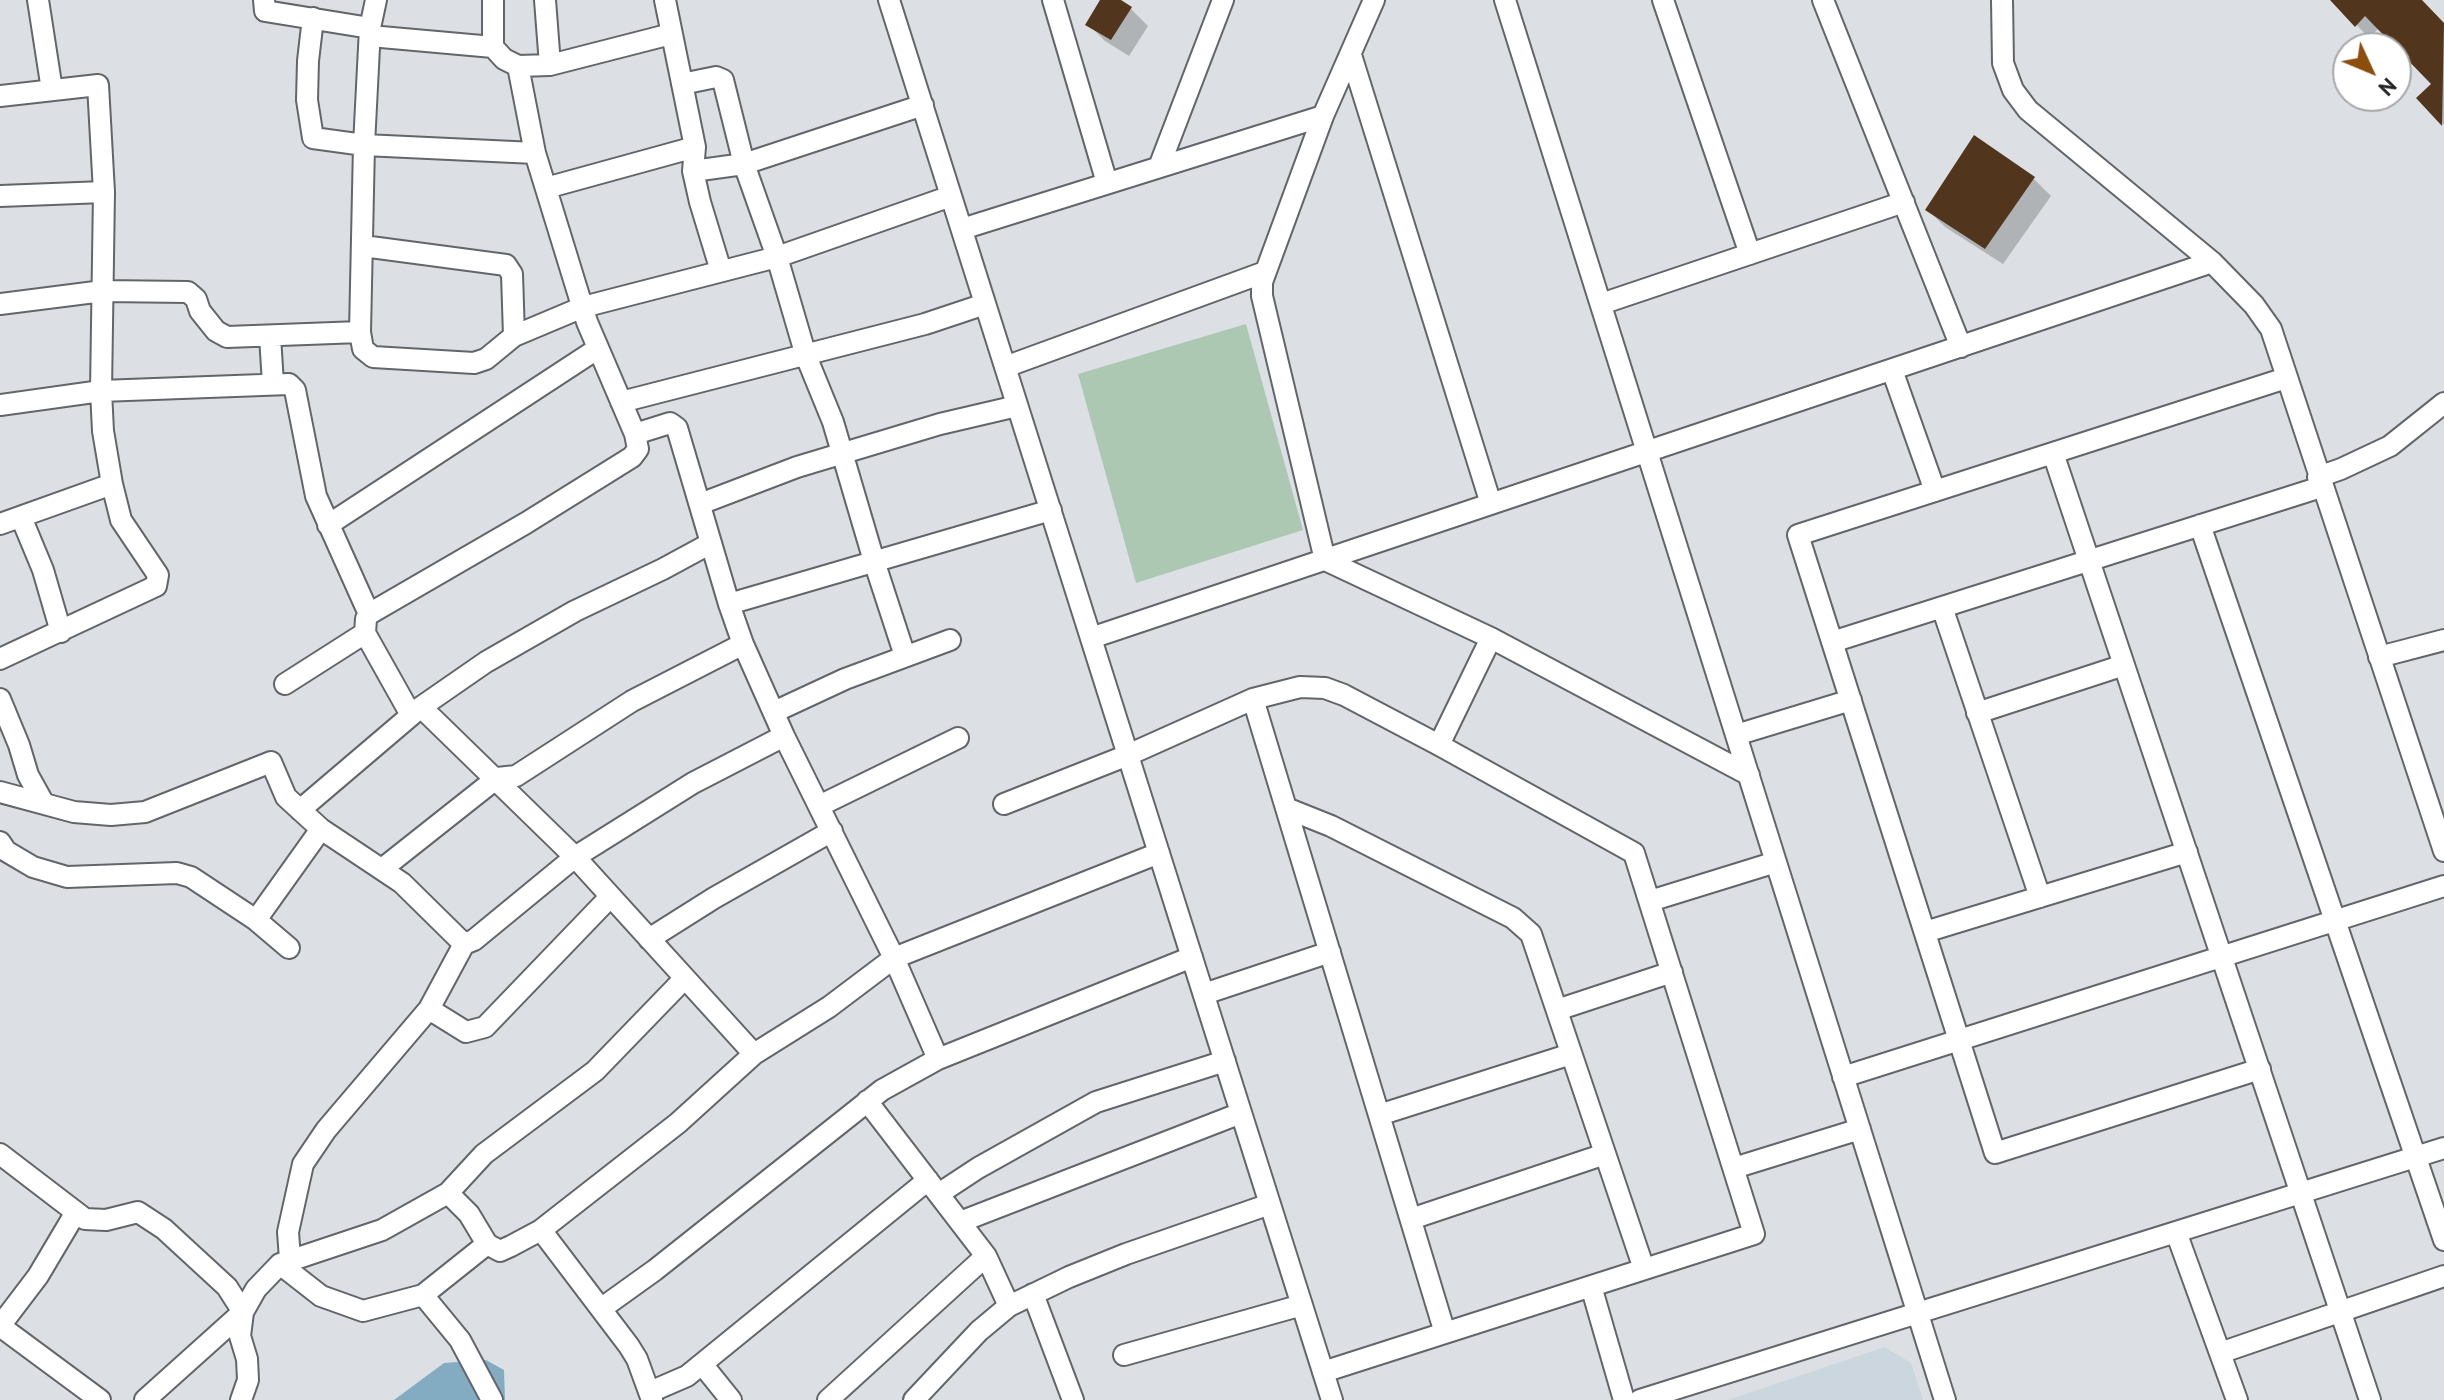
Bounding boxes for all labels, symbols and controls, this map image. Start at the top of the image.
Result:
north arrow [2332,32,2412,112]
text: N [2373,72,2403,102]

